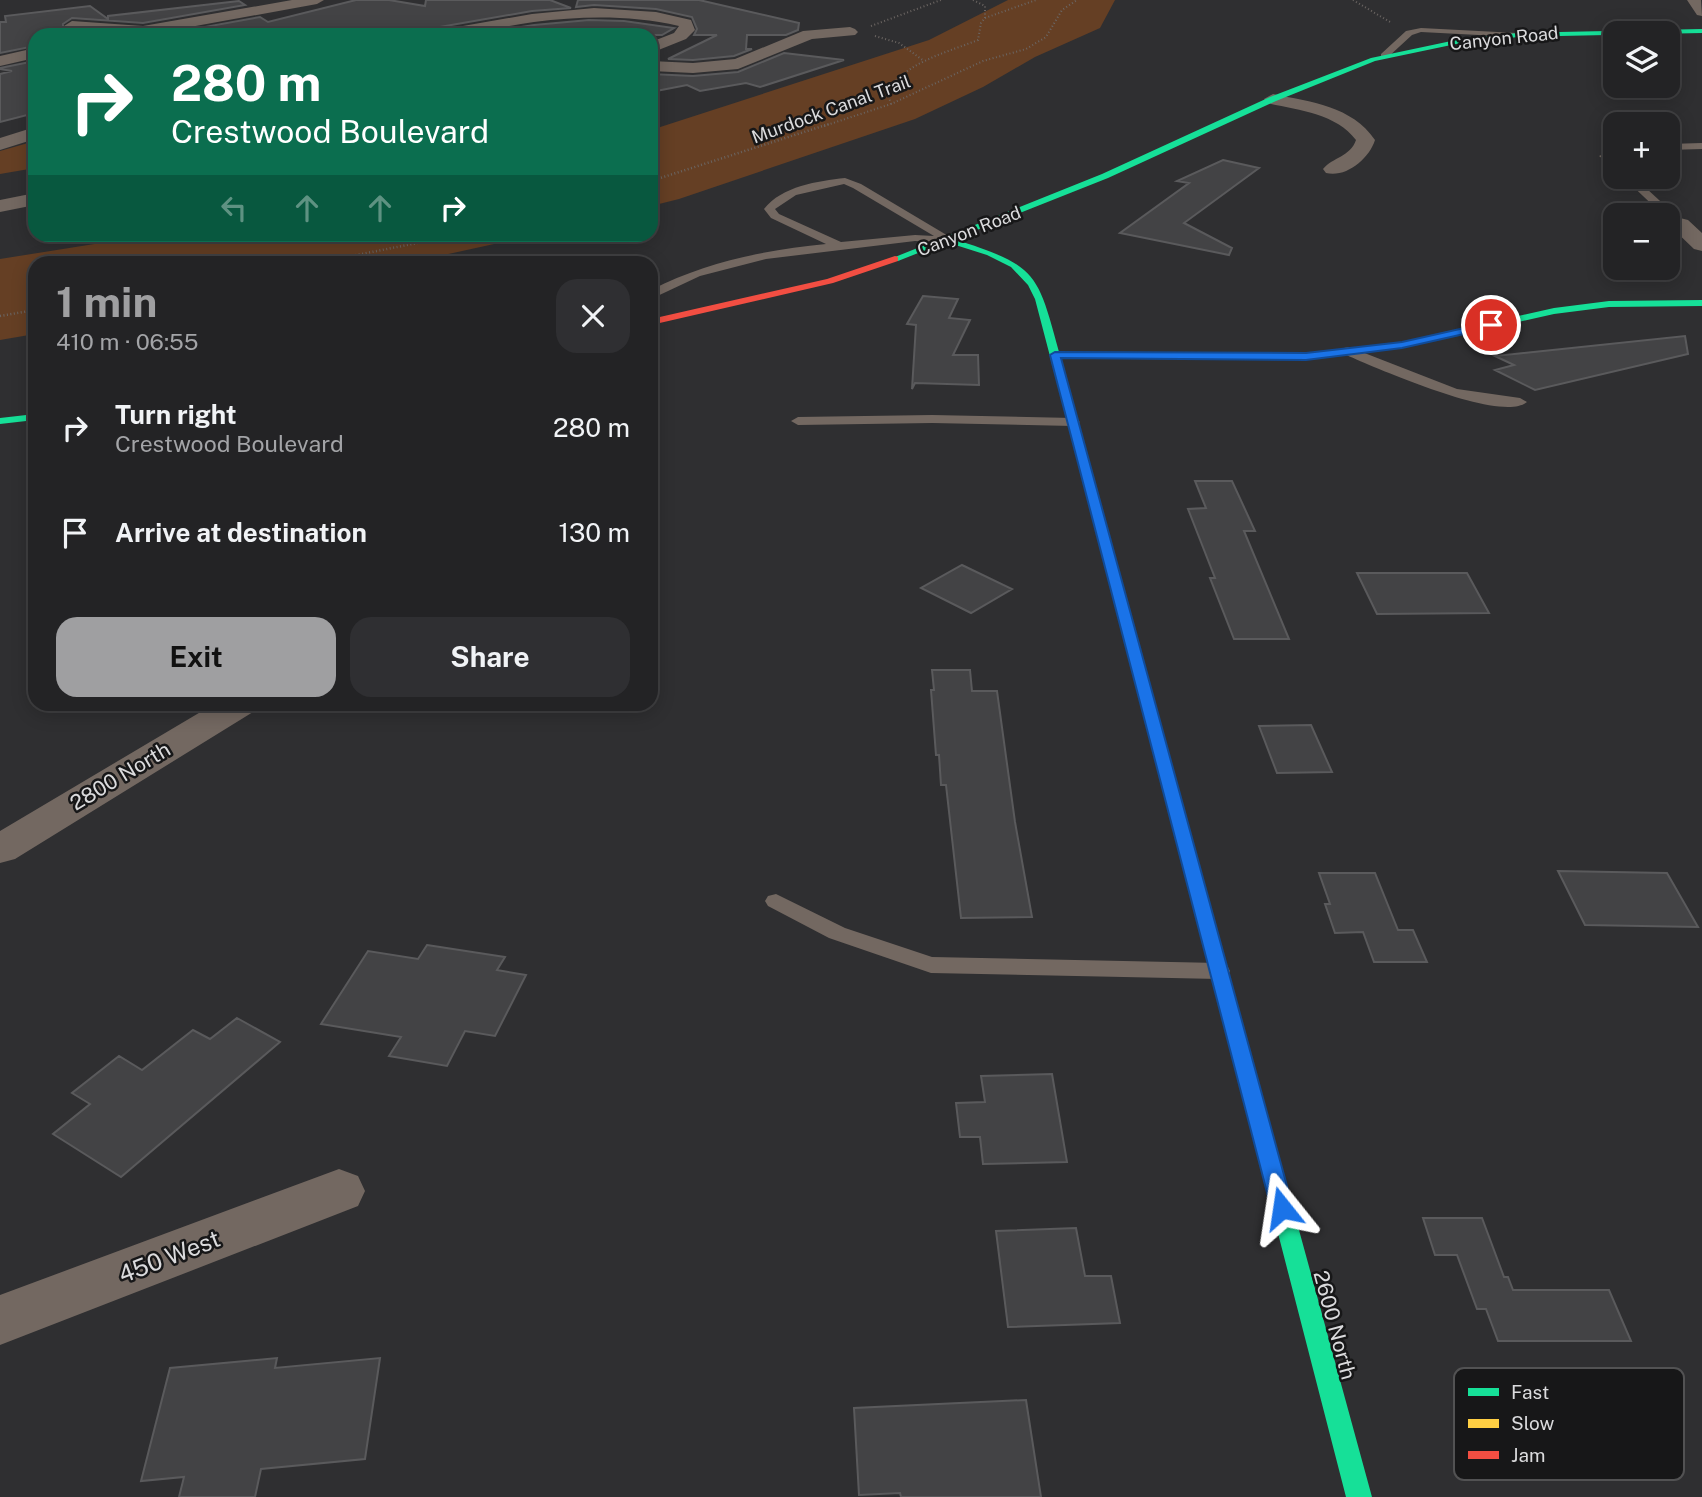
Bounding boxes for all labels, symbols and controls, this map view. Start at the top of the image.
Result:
map controls [1603,21,1680,280]
button: layers [1603,21,1680,98]
street label: Canyon Road [1449,22,1559,54]
text: 280 m [171,54,321,112]
icon: right [56,56,147,147]
street label: Murdock Canal Trail [749,70,913,148]
button: + [1603,112,1680,189]
text: Crestwood Boulevard [171,113,489,150]
icon: left [215,189,253,227]
icon: ahead [288,189,326,227]
icon: ahead [361,189,399,227]
icon: right [434,189,472,227]
street label: Canyon Road [914,202,1024,260]
button: − [1603,203,1680,280]
text: 1 min [56,277,157,326]
button: close [556,279,630,353]
pin [1461,295,1521,355]
icon: arrive [1472,306,1510,344]
text: 410 m · 06:55 [56,328,199,355]
text: Turn right [115,399,237,430]
icon: right [56,409,94,447]
text: 280 m [553,412,630,443]
text: Crestwood Boulevard [115,430,344,457]
icon: arrive [56,514,94,552]
text: Arrive at destination [115,517,367,548]
text: 130 m [558,517,630,548]
button: Exit [56,617,336,697]
button: Share [350,617,630,697]
street label: 2800 North [65,736,175,816]
position arrow [1245,1171,1319,1245]
street label: 450 West [114,1224,224,1288]
street label: 2600 North [1308,1268,1362,1382]
legend [1454,1368,1684,1480]
text: Fast [1511,1381,1549,1403]
text: Slow [1511,1412,1555,1434]
text: Jam [1511,1444,1545,1466]

